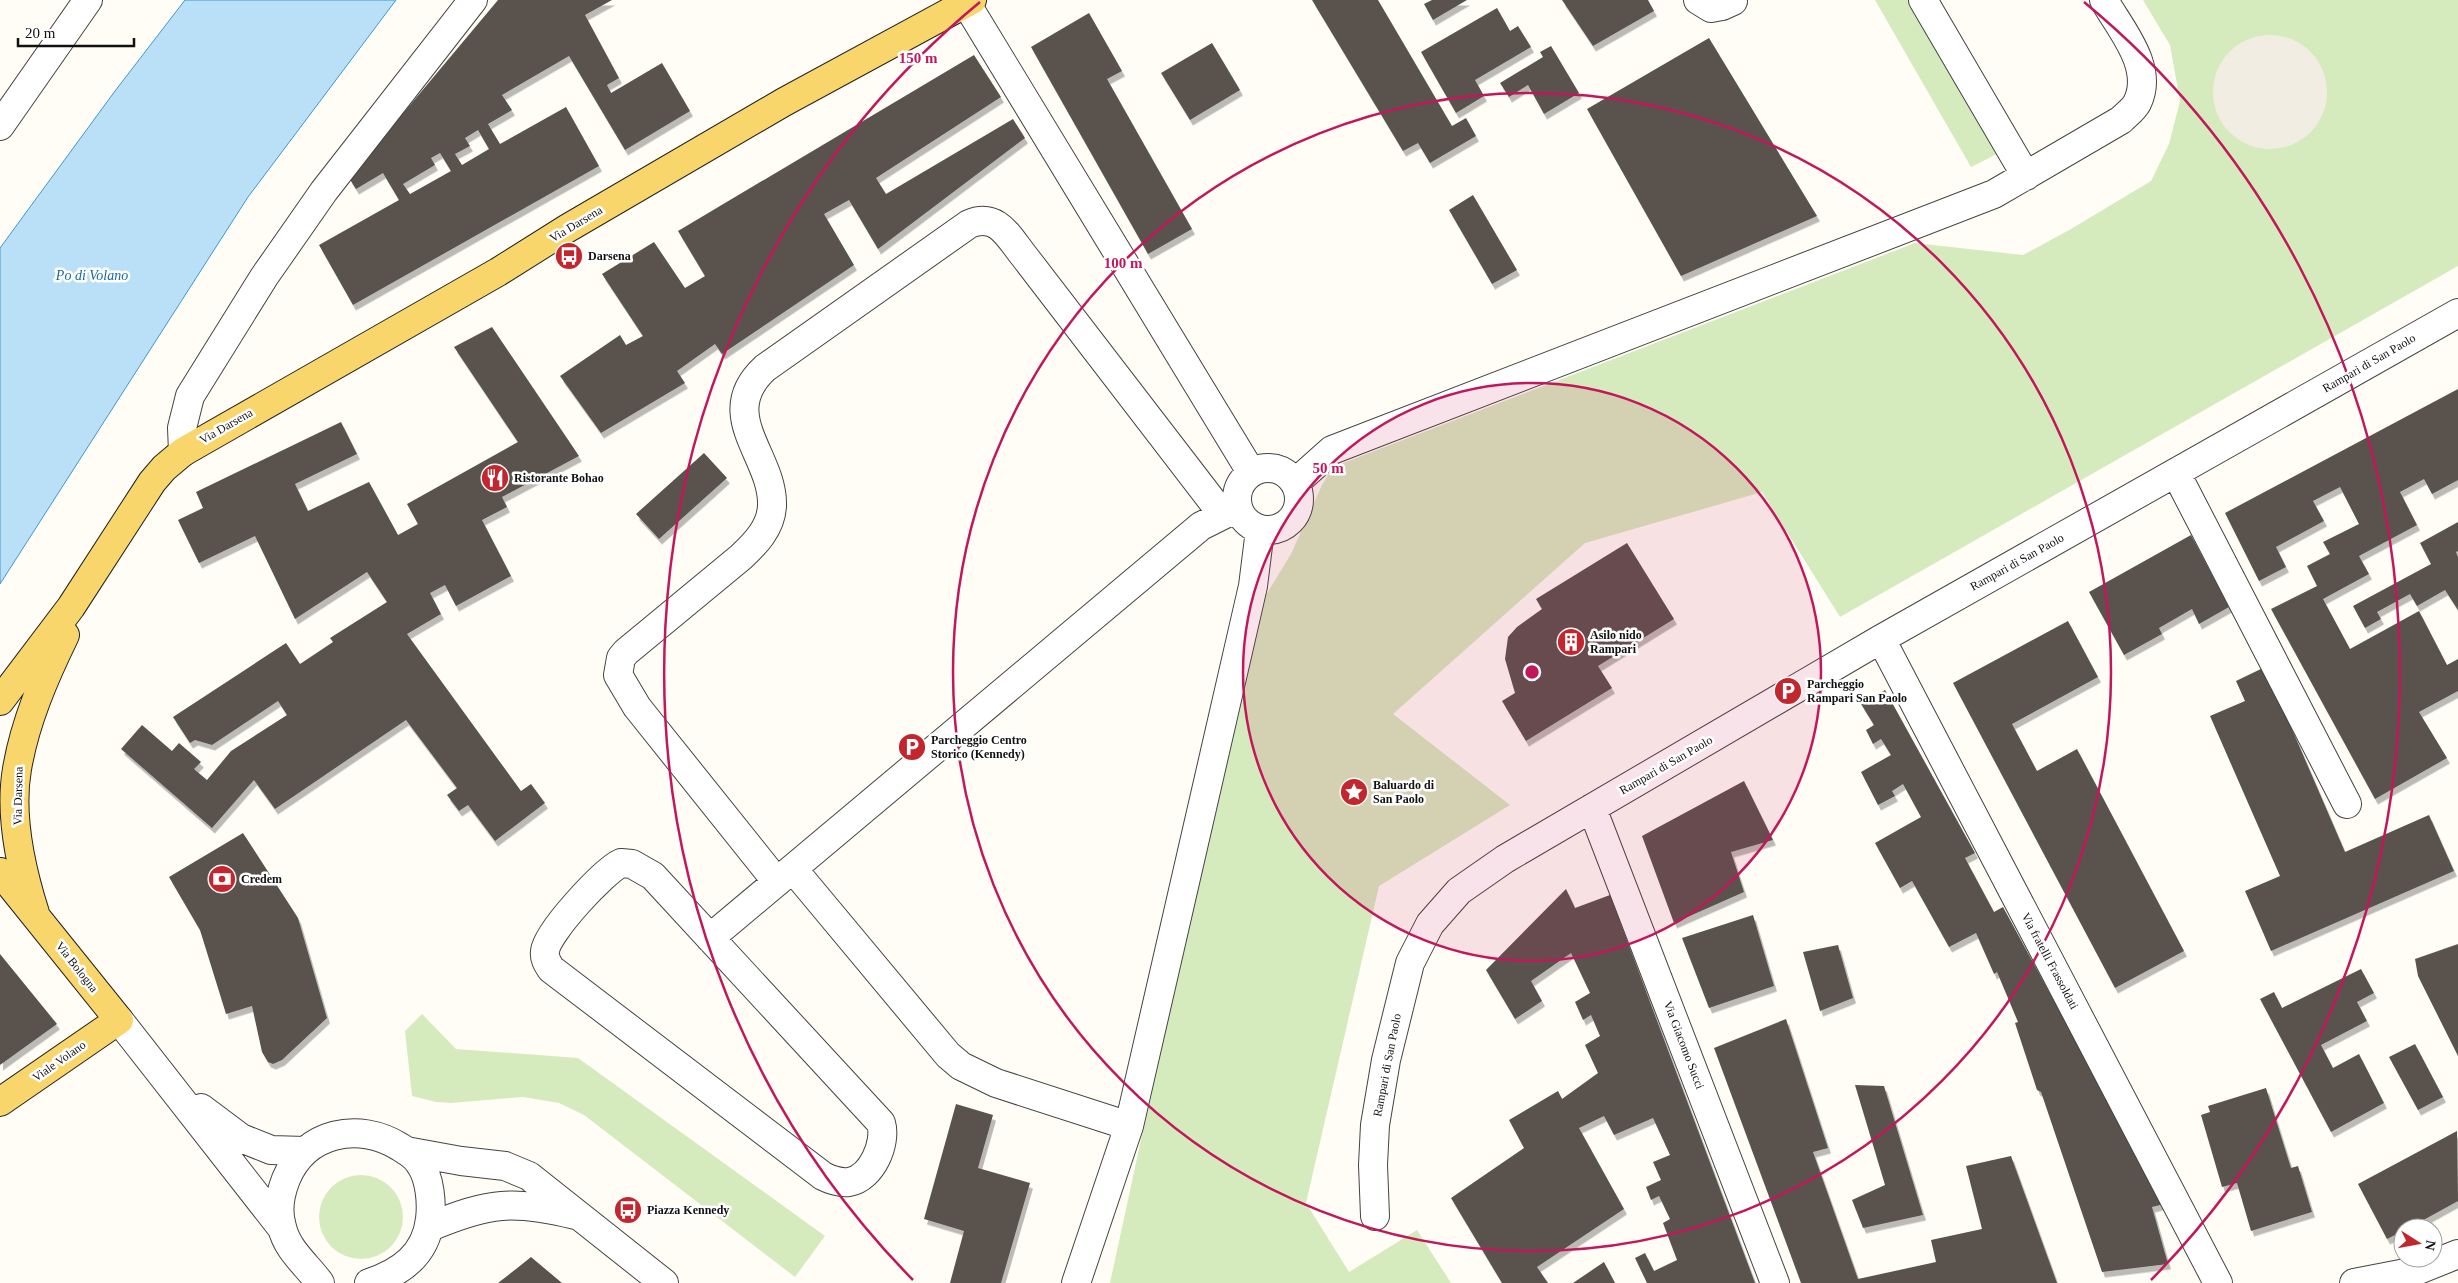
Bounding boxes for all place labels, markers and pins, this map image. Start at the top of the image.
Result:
bus stop icon: Darsena [554,241,584,271]
place label: Darsena [588,249,631,263]
restaurant icon: Ristorante Bohao [480,463,510,493]
place label: Ristorante Bohao [514,471,604,485]
building icon: Asilo nido Rampari [1556,627,1586,657]
place label: Asilo nido Rampari [1590,628,1642,656]
centre of rings [1523,663,1541,681]
parking icon: Parcheggio Rampari San Paolo [1773,676,1803,706]
place label: Parcheggio Rampari San Paolo [1807,677,1907,705]
parking icon: Parcheggio Centro Storico (Kennedy) [897,732,927,762]
place label: Parcheggio Centro Storico (Kennedy) [931,733,1027,761]
place icon: Baluardo di San Paolo [1339,777,1369,807]
place label: Baluardo di San Paolo [1373,778,1435,806]
bank icon: Credem [207,864,237,894]
place label: Credem [241,872,282,886]
bus stop icon: Piazza Kennedy [613,1195,643,1225]
place label: Piazza Kennedy [647,1203,729,1217]

